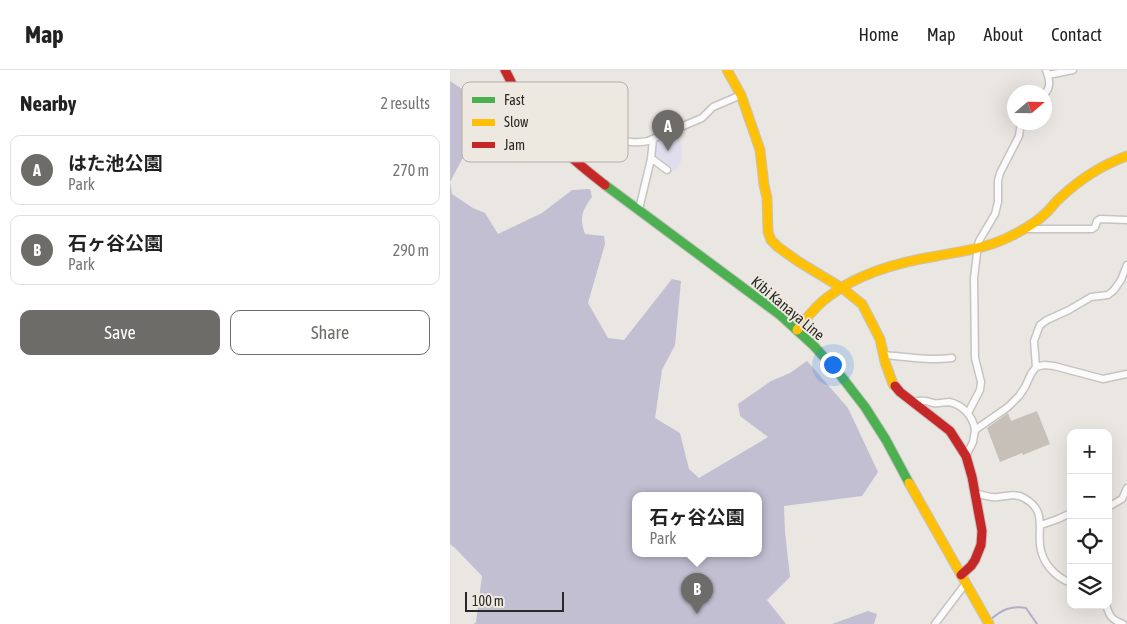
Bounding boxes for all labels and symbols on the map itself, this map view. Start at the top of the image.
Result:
legend [462,82,628,162]
north arrow [1007,85,1052,130]
text: Fast [504,92,525,108]
pin: A [652,110,684,151]
text: Slow [504,114,529,130]
text: Jam [504,137,525,153]
street label: Kibi Kanaya Line [748,273,828,344]
your location [820,352,846,378]
pin: B [681,573,713,614]
scale bar [465,589,564,612]

